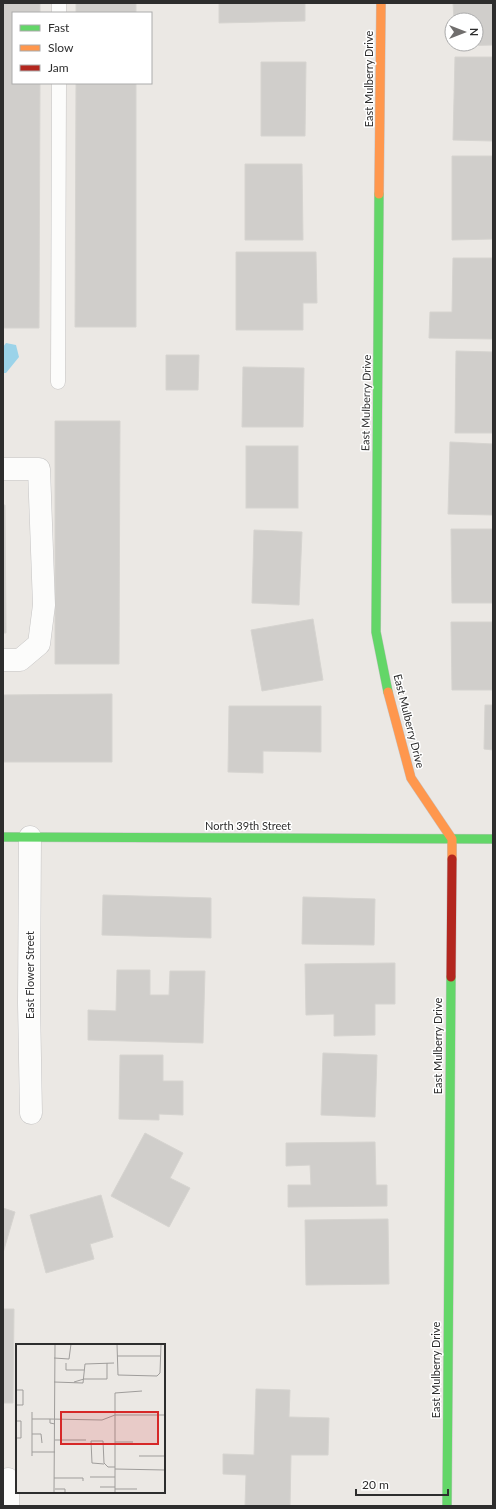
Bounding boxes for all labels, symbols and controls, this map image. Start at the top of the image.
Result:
legend [12,12,152,84]
north arrow [444,12,484,52]
text: Fast [48,20,70,35]
text: N [468,28,481,36]
street label: East Mulberry Drive [362,31,375,127]
text: Slow [48,40,74,55]
text: Jam [48,60,69,75]
street label: East Mulberry Drive [358,354,373,451]
street label: East Mulberry Drive [391,672,428,769]
street label: North 39th Street [205,819,291,832]
street label: East Flower Street [23,931,36,1019]
street label: East Mulberry Drive [431,998,444,1094]
street label: East Mulberry Drive [429,1322,442,1418]
inset map [16,1344,165,1493]
scale bar [356,1471,448,1497]
text: 20 m [362,1477,389,1492]

